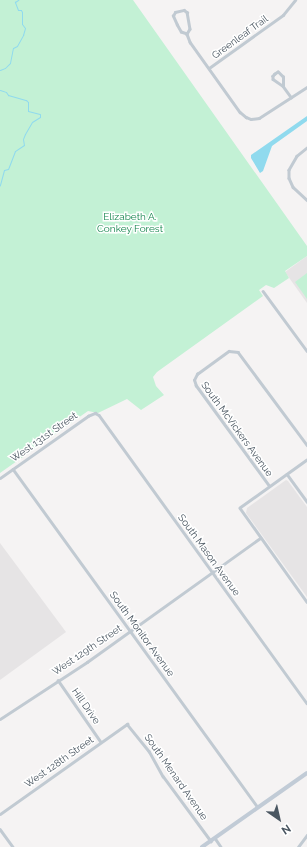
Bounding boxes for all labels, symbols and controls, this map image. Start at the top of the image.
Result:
street label: Greenleaf Trail [209,12,271,62]
park label: Elizabeth A. Conkey Forest [97,210,163,234]
street label: South McVickers Avenue [198,379,276,479]
street label: West 131st Street [8,410,80,464]
street label: South Mason Avenue [175,512,243,598]
street label: South Monitor Avenue [107,589,177,679]
street label: West 129th Street [50,622,124,678]
street label: Hill Drive [69,686,103,726]
street label: South Menard Avenue [142,731,210,823]
street label: West 128th Street [22,734,96,790]
north arrow [259,799,299,839]
text: N [279,822,293,837]

